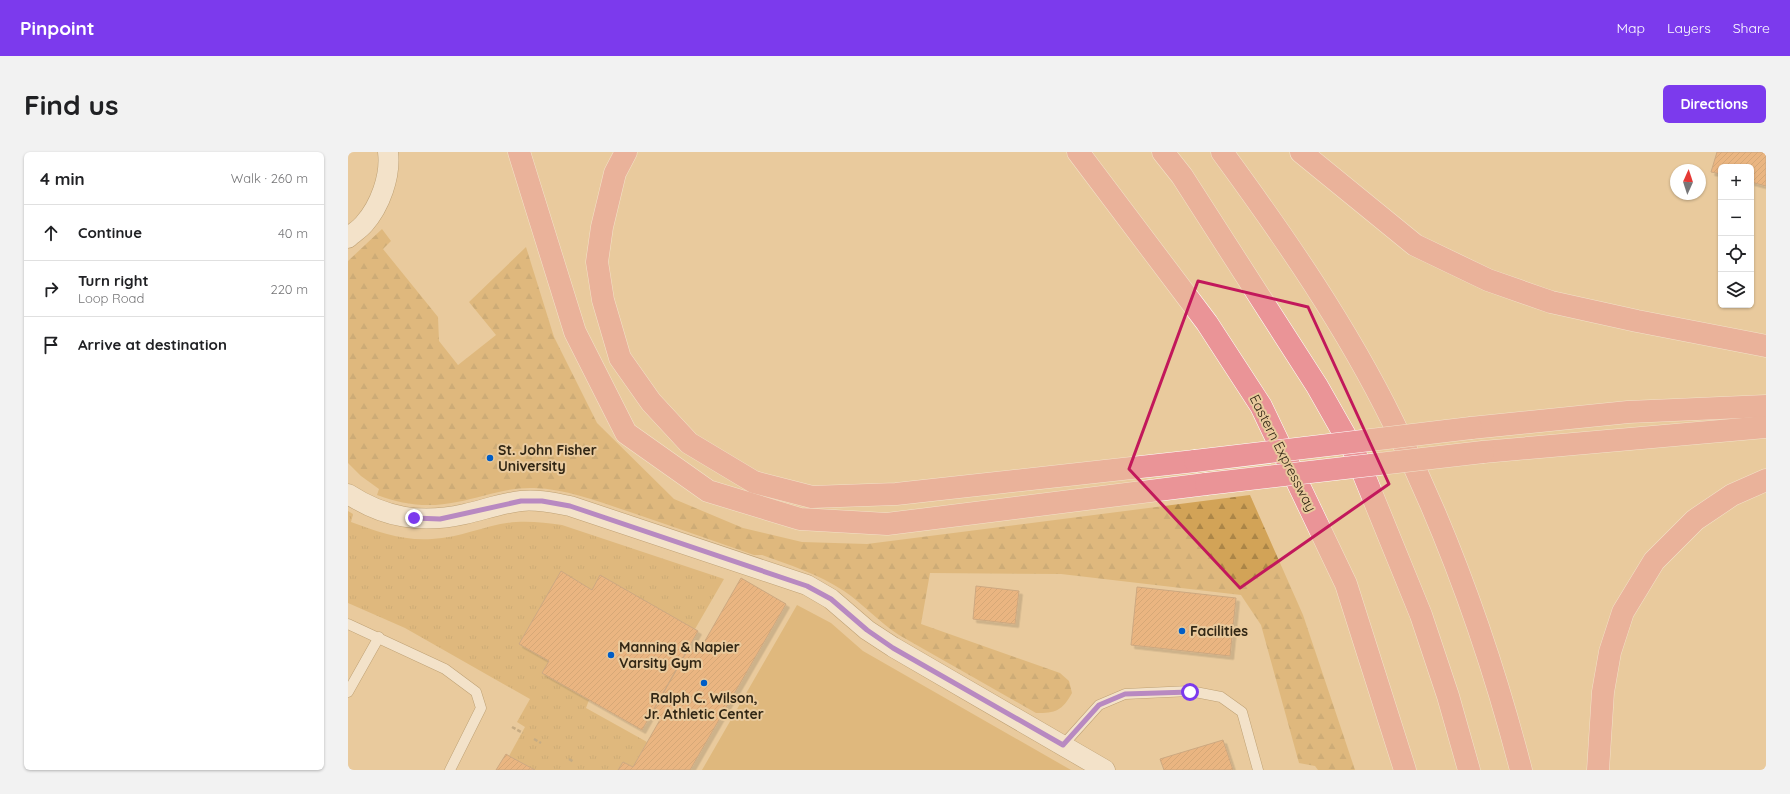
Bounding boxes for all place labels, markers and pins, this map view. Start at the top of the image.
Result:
place label: St. John Fisher University [498,441,597,475]
marker: St. John Fisher University [485,453,495,463]
place label: Facilities [1190,622,1248,640]
marker: Facilities [1177,626,1187,636]
place label: Manning & Napier Varsity Gym [619,638,740,672]
marker: Manning & Napier Varsity Gym [606,650,616,660]
marker: Ralph C. Wilson, Jr. Athletic Center [699,678,709,688]
place label: Ralph C. Wilson, Jr. Athletic Center [644,689,764,723]

